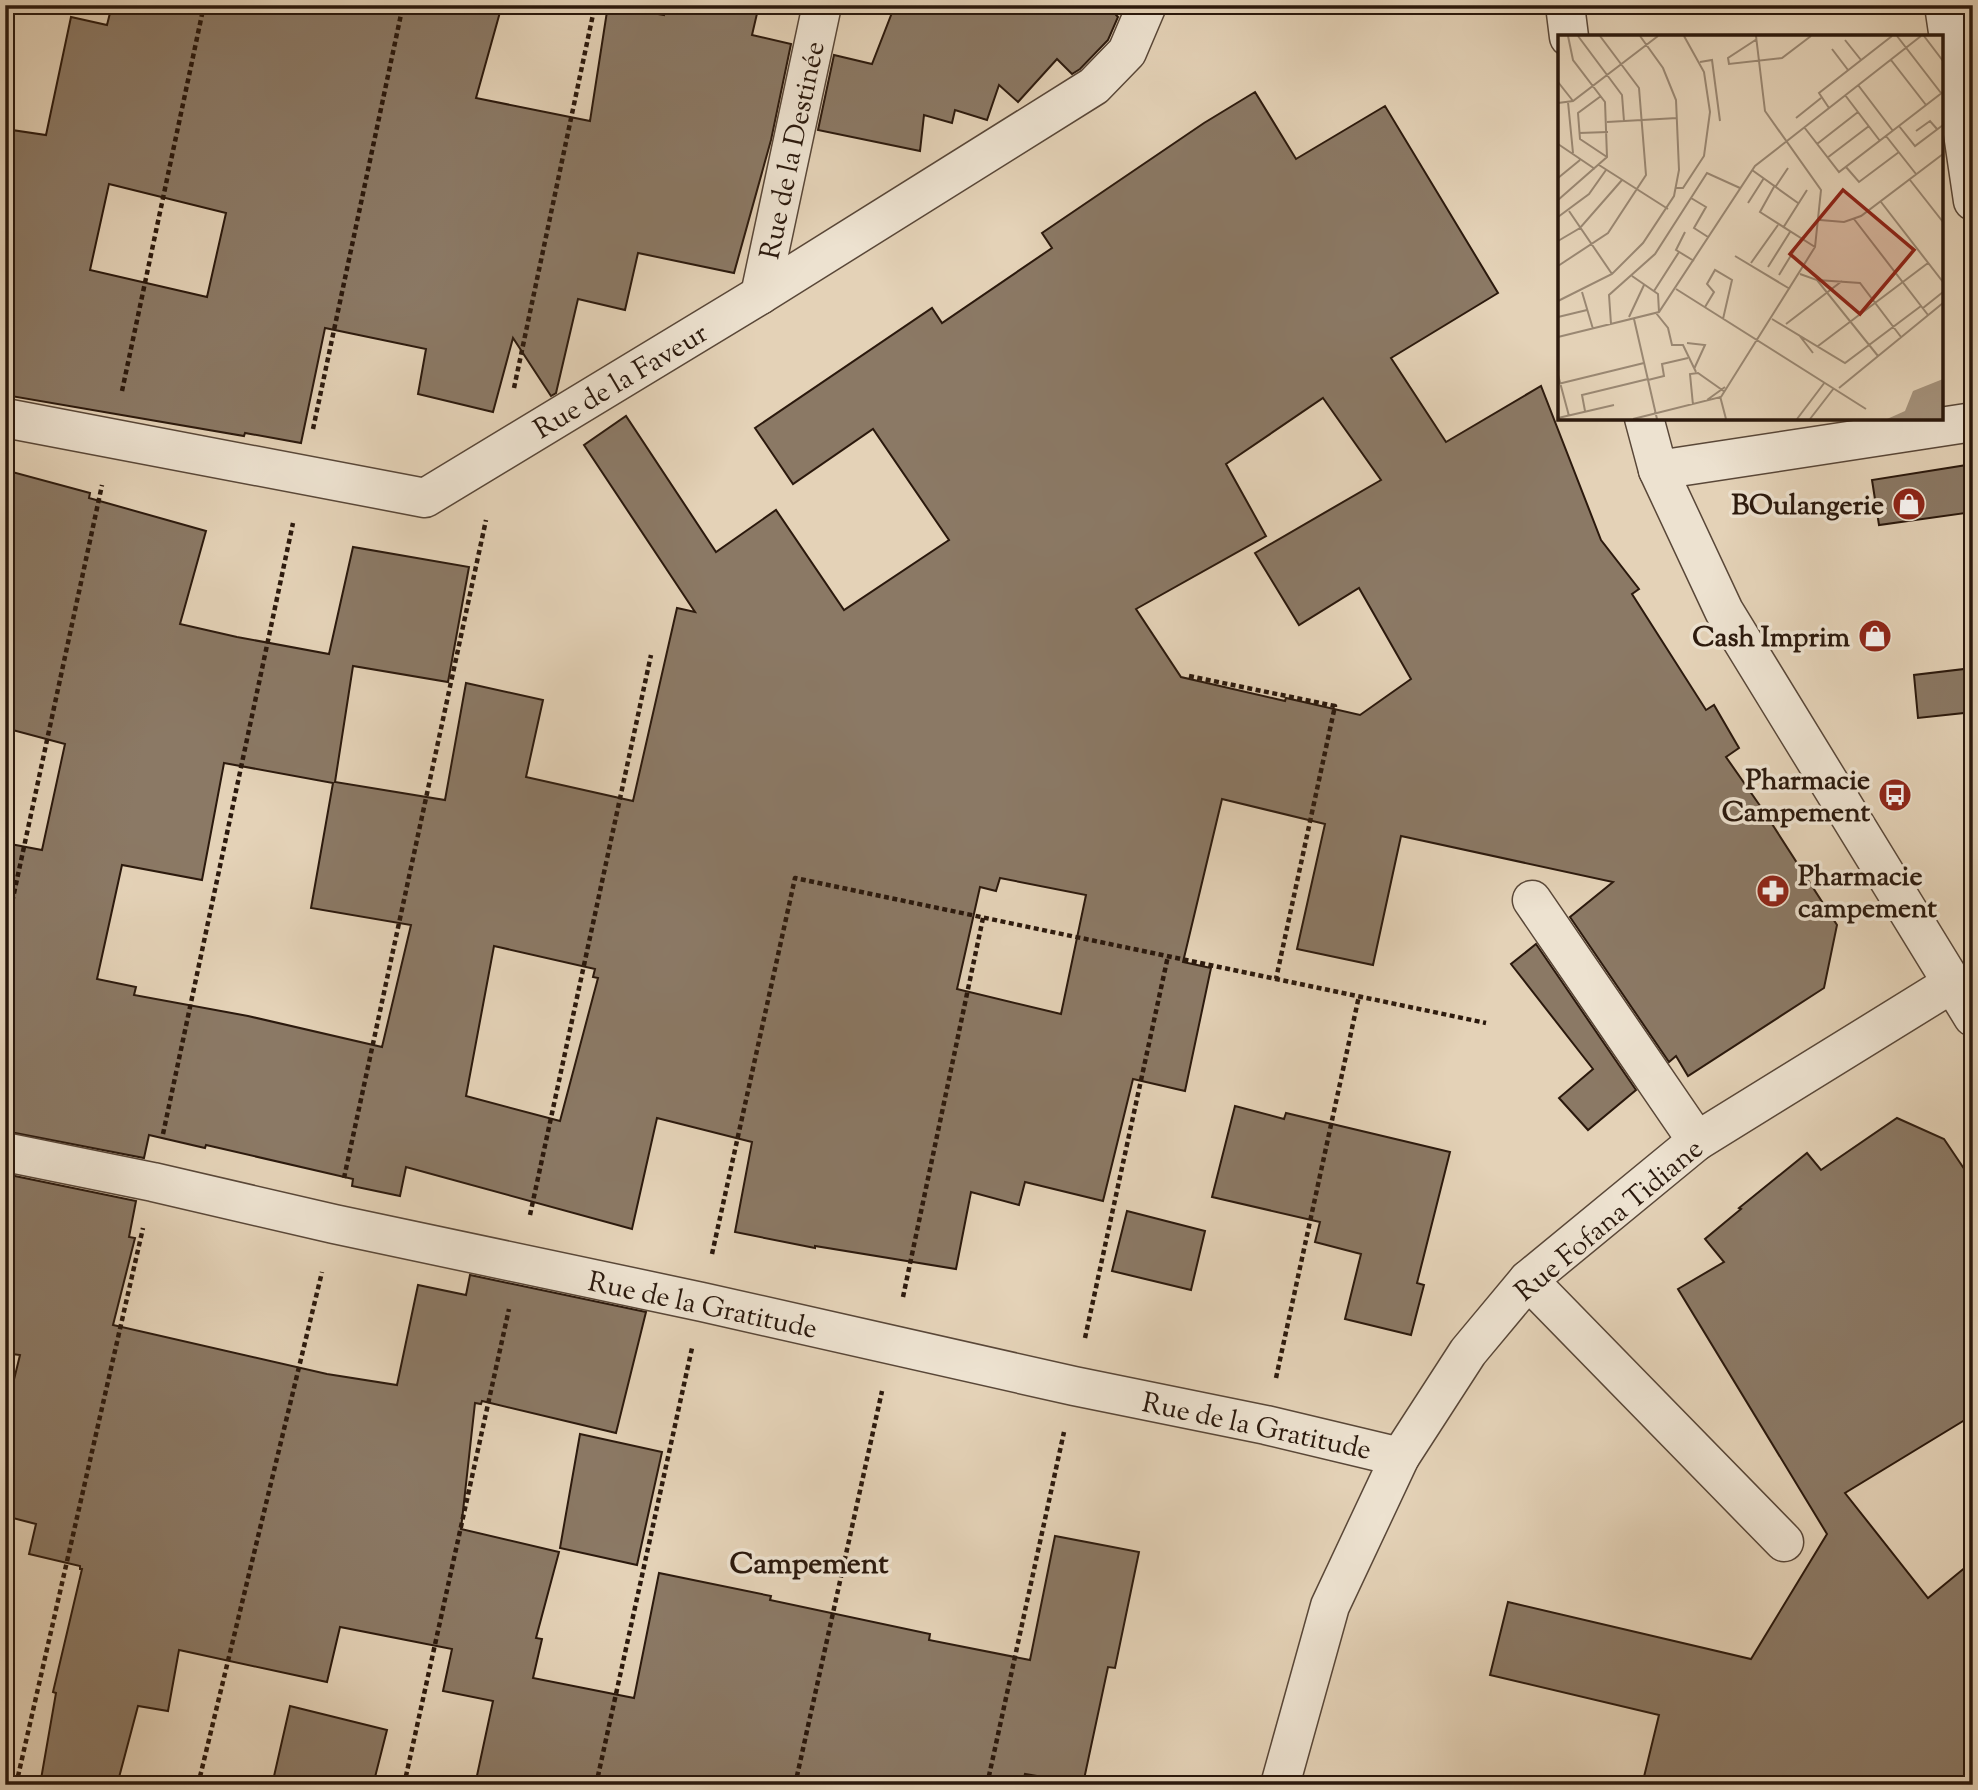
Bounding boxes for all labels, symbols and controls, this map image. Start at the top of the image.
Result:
inset map [1558,35,1943,420]
street label: Rue de la Destinée [751,38,837,263]
street label: Rue de la Faveur [527,314,717,450]
shop icon: BOulangerie [1890,485,1928,523]
place label: BOulangerie [1731,487,1884,527]
shop icon: Cash Imprim [1856,617,1894,655]
place label: Cash Imprim [1692,619,1851,659]
place label: Pharmacie Campement [1722,762,1870,834]
bus stop icon: Pharmacie Campement [1876,776,1914,814]
place label: Pharmacie campement [1798,858,1937,930]
pharmacy icon: Pharmacie campement [1754,872,1792,910]
street label: Rue Fofana Tidiane [1507,1130,1713,1312]
street label: Rue de la Gratitude [584,1263,821,1351]
street label: Rue de la Gratitude [1138,1384,1375,1472]
district label: Campement [730,1544,889,1587]

